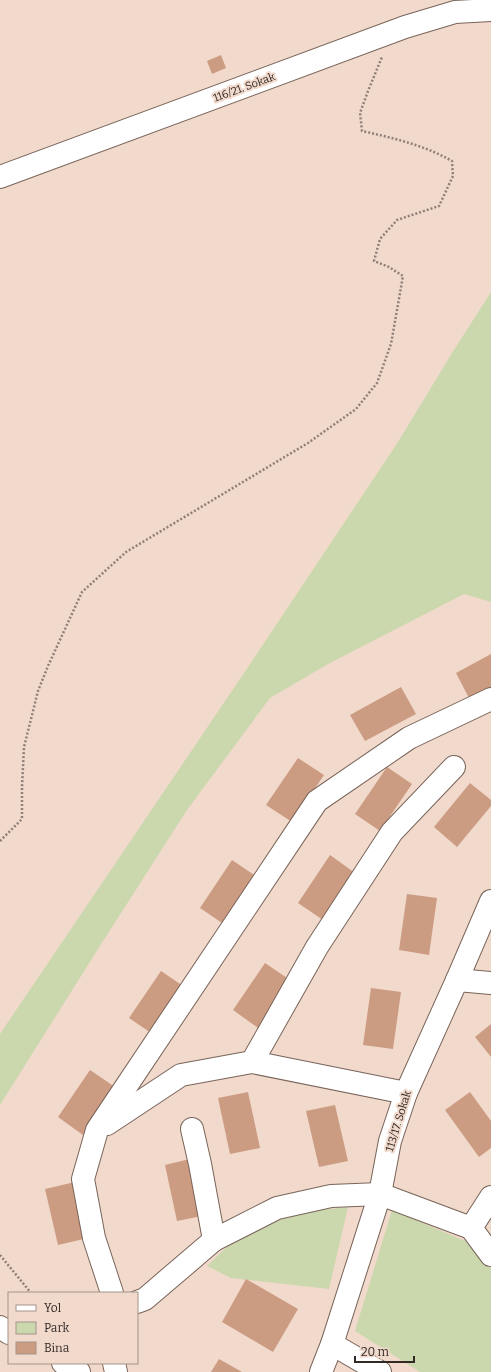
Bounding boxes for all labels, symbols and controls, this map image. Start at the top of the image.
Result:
street label: 116/21. Sokak [211,70,278,105]
street label: 113/17. Sokak [383,1088,414,1153]
legend [8,1292,138,1364]
text: Yol [44,1301,62,1315]
text: Park [44,1321,70,1335]
scale bar [355,1338,414,1364]
text: Bina [44,1341,70,1355]
text: 20 m [361,1345,390,1359]

